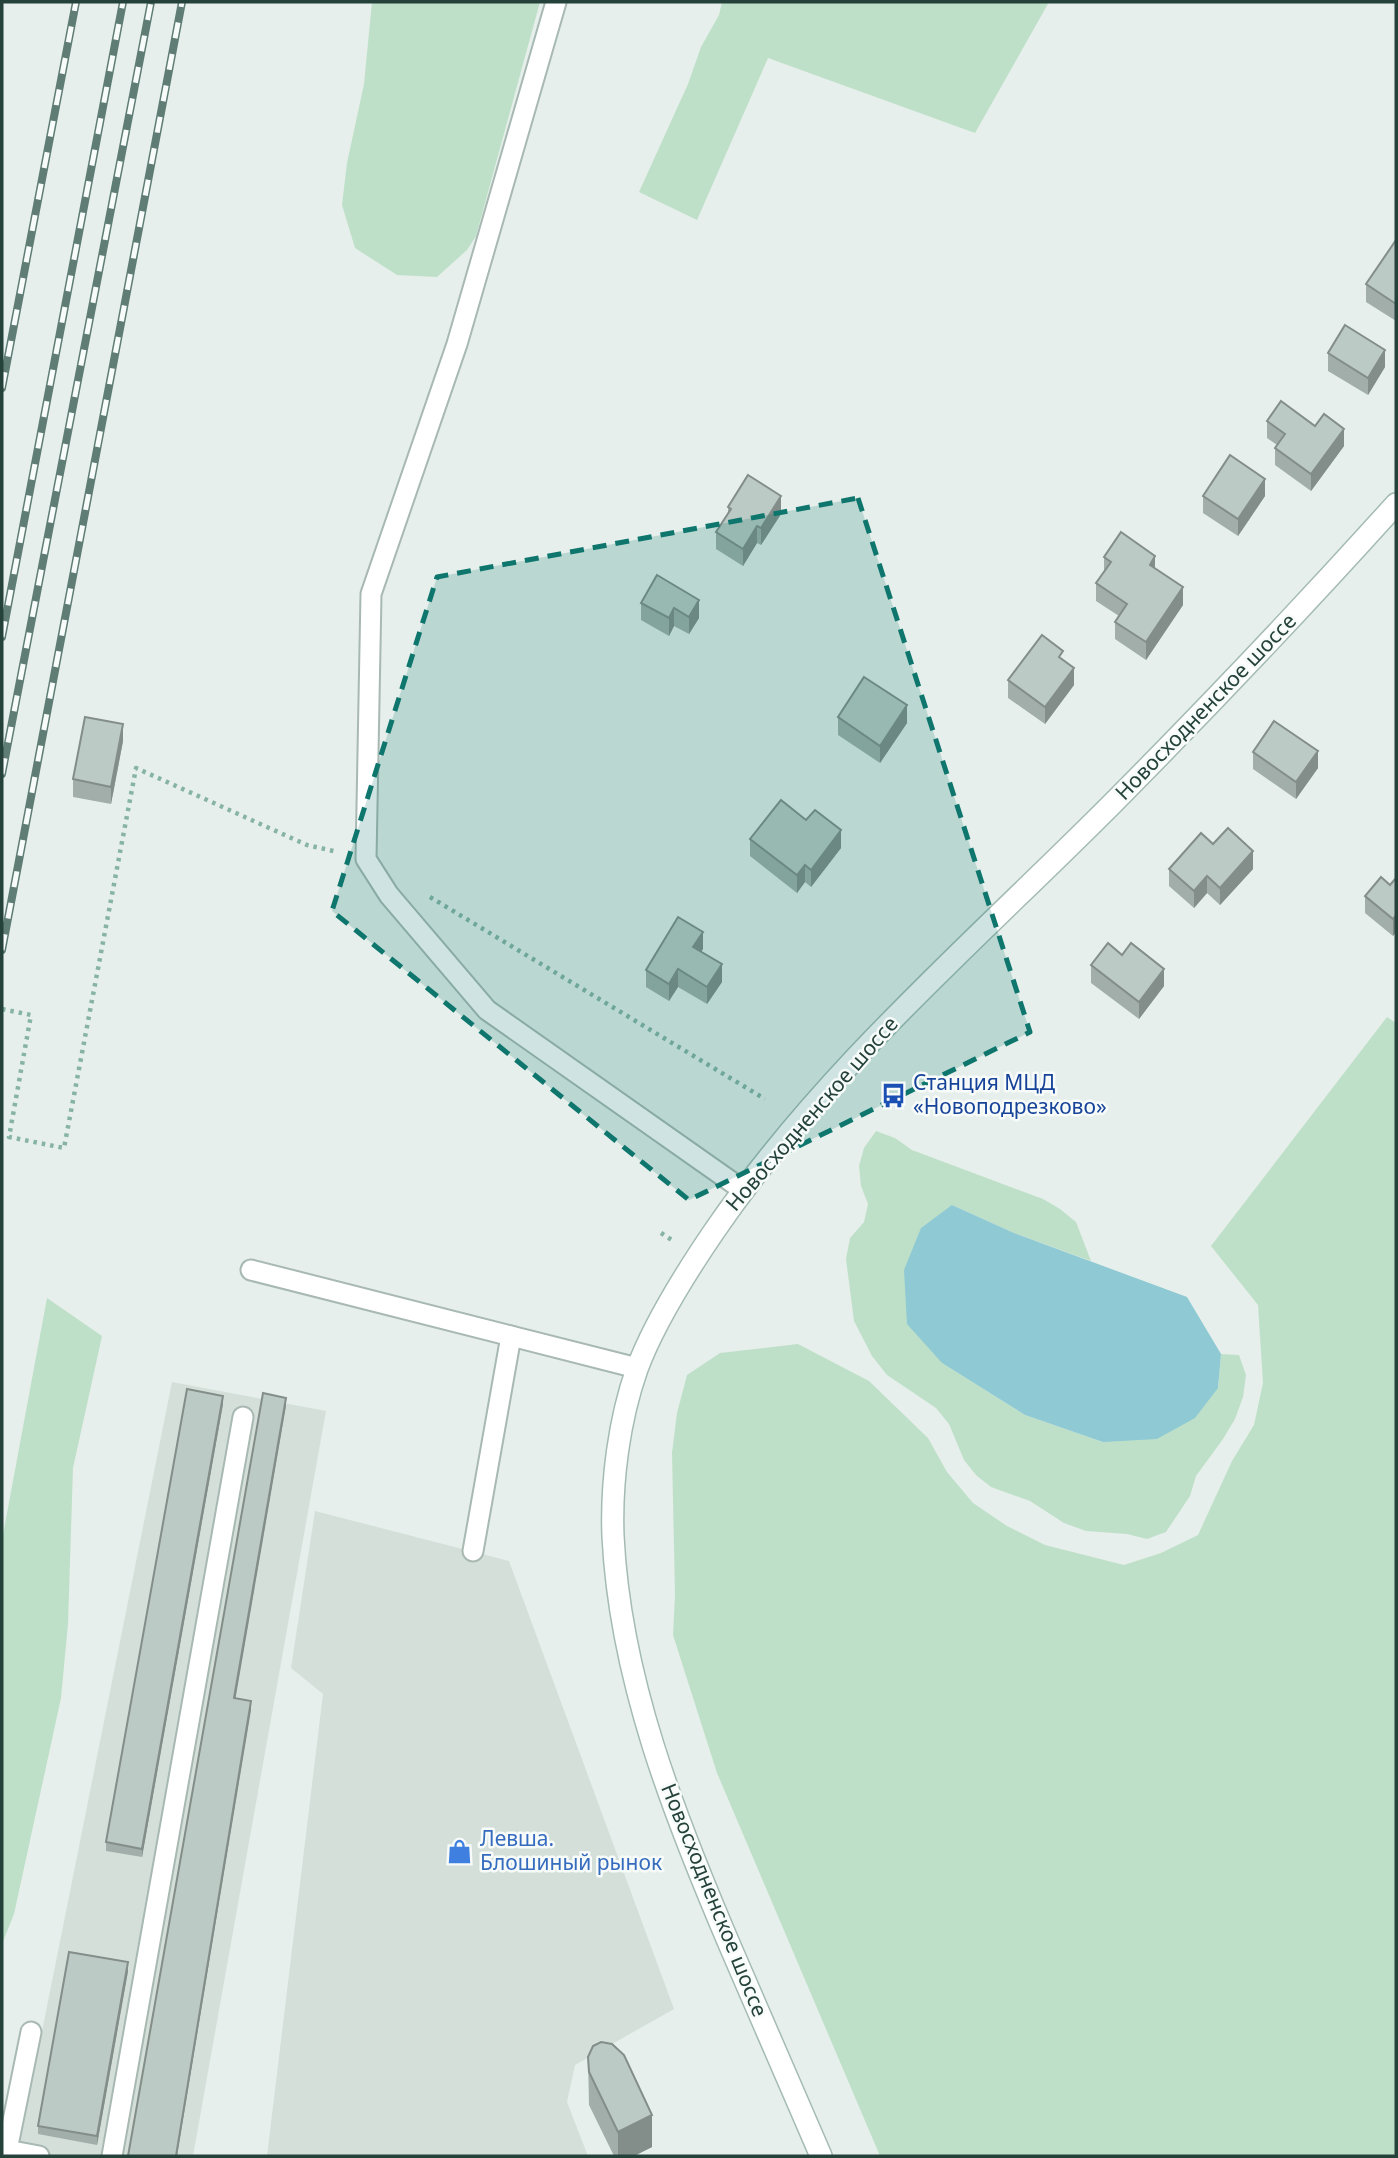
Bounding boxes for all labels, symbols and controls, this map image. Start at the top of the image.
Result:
street label: Новосходненское шоссе [1109,607,1302,806]
street label: Новосходненское шоссе [719,1010,904,1217]
place label: Станция МЦД «Новоподрезково» [913,1068,1107,1120]
bus stop icon: Станция МЦД «Новоподрезково» [879,1081,907,1109]
street label: Новосходненское шоссе [655,1779,775,2020]
place label: Левша. Блошиный рынок [480,1824,662,1876]
shop icon: Левша. Блошиный рынок [446,1837,474,1865]

